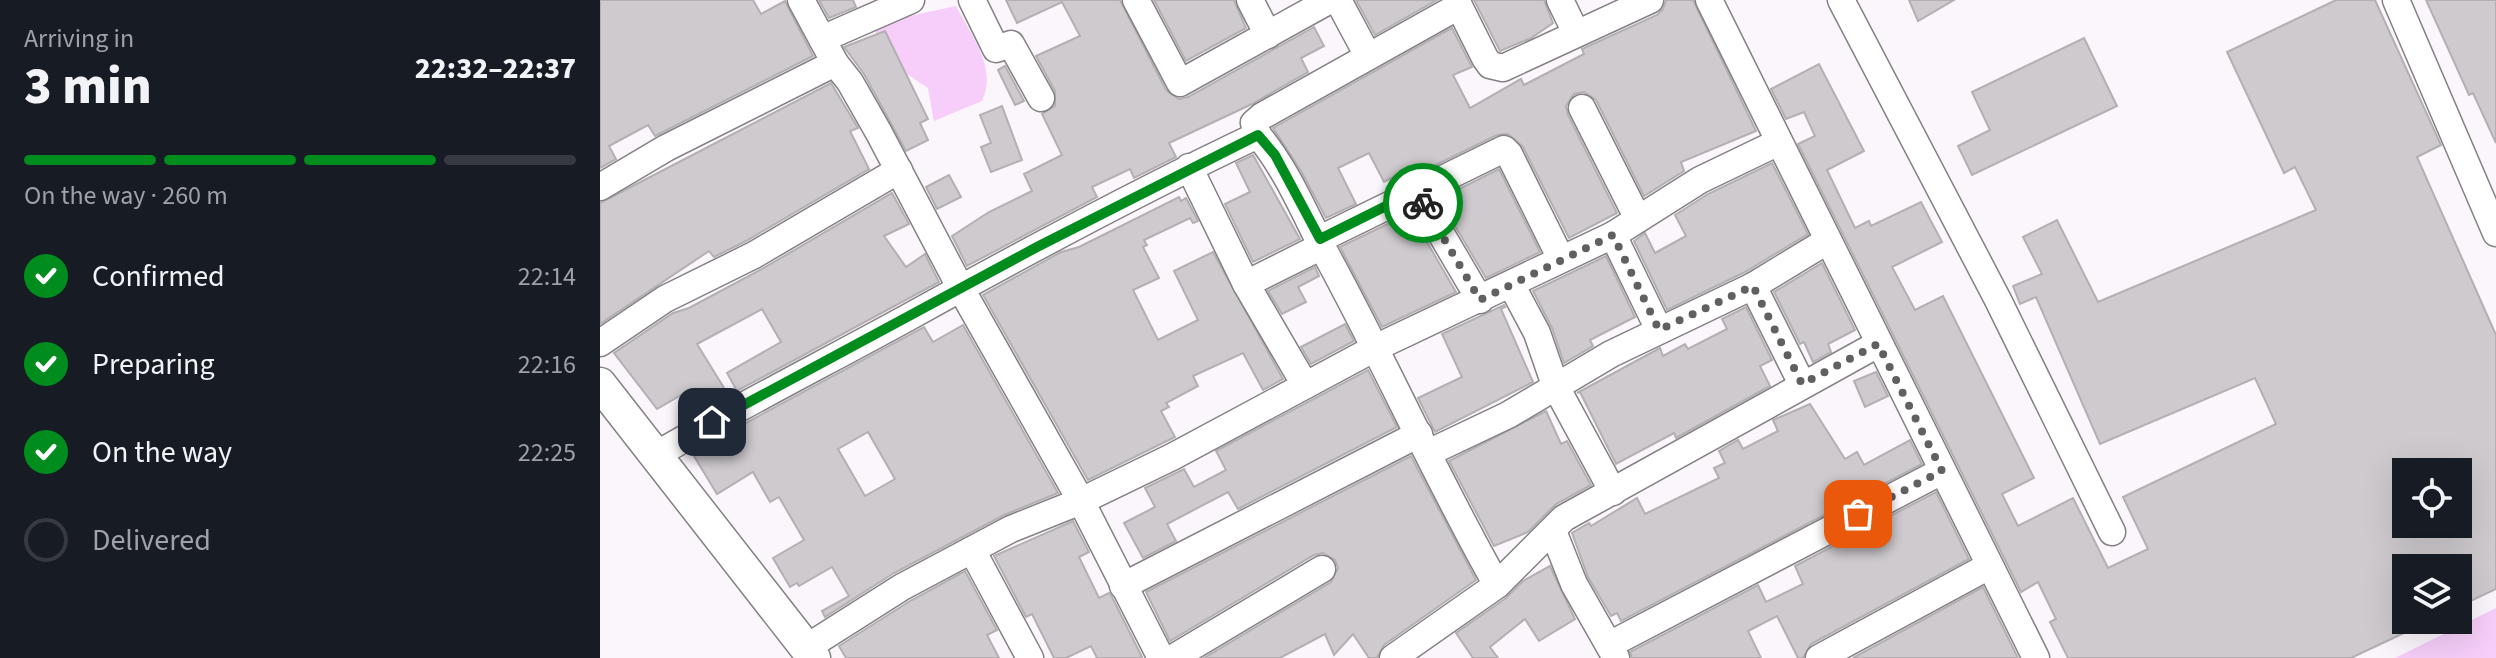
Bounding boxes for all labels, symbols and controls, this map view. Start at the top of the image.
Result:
text: Arriving in [24,20,134,57]
text: 22:32–22:37 [415,47,576,90]
text: 3 min [24,50,152,124]
courier [1383,163,1463,243]
text: On the way · 260 m [24,177,228,214]
icon: bike [1401,181,1445,225]
icon: check [24,254,68,298]
text: Confirmed [92,255,225,298]
text: 22:14 [518,258,576,295]
icon: check [24,342,68,386]
text: Preparing [92,343,215,386]
text: 22:16 [518,346,576,383]
pin [678,388,746,456]
icon: home [690,400,734,444]
icon: check [24,430,68,474]
text: On the way [92,431,232,474]
text: 22:25 [518,434,576,471]
map controls [2392,458,2472,634]
button: locate [2392,458,2472,538]
pin [1824,480,1892,548]
icon: bag [1836,492,1880,536]
text: Delivered [92,519,211,562]
button: layers [2392,554,2472,634]

